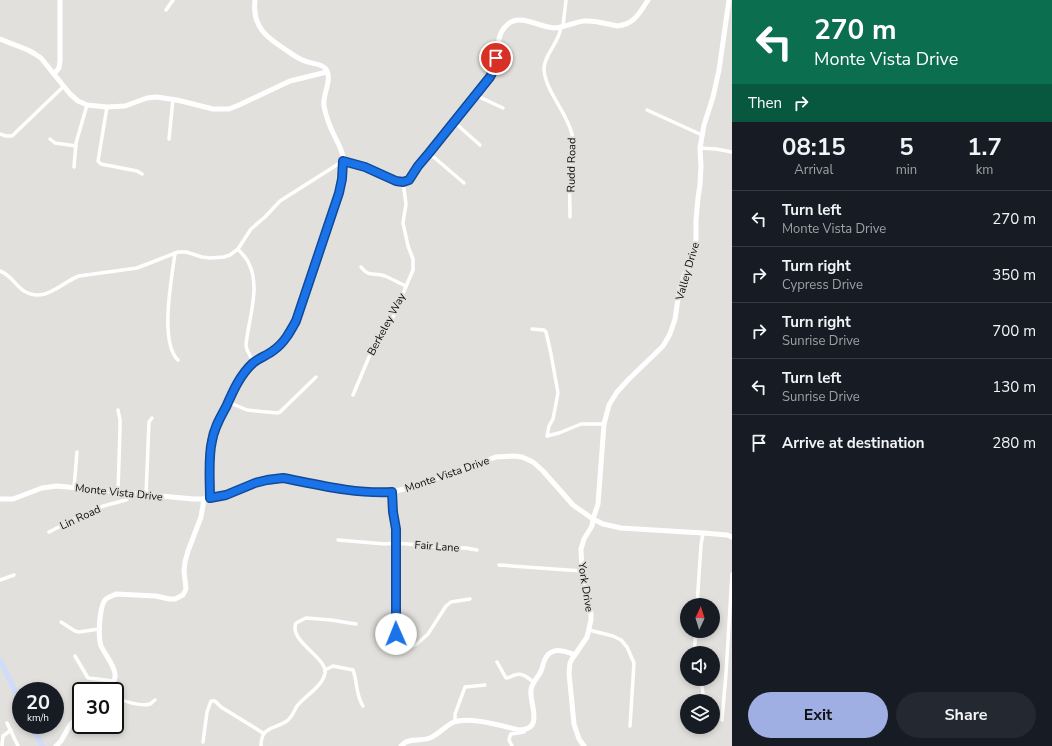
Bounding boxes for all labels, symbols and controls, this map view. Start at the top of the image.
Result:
text: 270 m [814,11,897,49]
icon: left [748,16,800,68]
pin [479,41,513,75]
icon: arrive [485,47,507,69]
text: Monte Vista Drive [814,47,958,71]
icon: right [790,92,812,114]
text: Then [748,93,782,113]
text: 08:15 [782,131,846,163]
text: 5 [899,131,914,163]
text: 1.7 [967,131,1002,163]
street label: Rudd Road [564,137,579,193]
text: Arrival [794,161,833,179]
text: min [896,161,917,179]
text: km [976,161,993,179]
text: Turn left [782,200,841,220]
icon: left [748,208,770,230]
text: 270 m [992,209,1036,229]
text: Monte Vista Drive [782,220,886,238]
street label: Valley Drive [672,240,703,303]
text: Turn right [782,256,851,276]
icon: right [748,264,770,286]
text: 350 m [992,265,1036,285]
text: Cypress Drive [782,276,863,294]
street label: Berkeley Way [364,290,409,358]
text: Turn right [782,312,851,332]
icon: right [748,320,770,342]
text: 700 m [992,321,1036,341]
text: Sunrise Drive [782,332,860,350]
text: Turn left [782,368,841,388]
icon: left [748,376,770,398]
text: 130 m [992,377,1036,397]
text: Sunrise Drive [782,388,860,406]
icon: arrive [748,432,770,454]
text: Arrive at destination [782,433,925,453]
text: 280 m [992,433,1036,453]
street label: Monte Vista Drive [403,453,491,496]
street label: Monte Vista Drive [74,480,164,505]
street label: Lin Road [57,502,103,533]
street label: Fair Lane [414,537,460,556]
street label: York Drive [574,560,597,613]
north arrow [680,598,720,638]
map controls [680,598,720,734]
position arrow [375,613,417,655]
button: sound [680,646,720,686]
speed limit sign: 30 [72,682,124,734]
text: 20 [26,689,50,716]
button: Exit [748,692,888,738]
button: Share [896,692,1036,738]
button: layers [680,694,720,734]
text: km/h [27,711,49,725]

